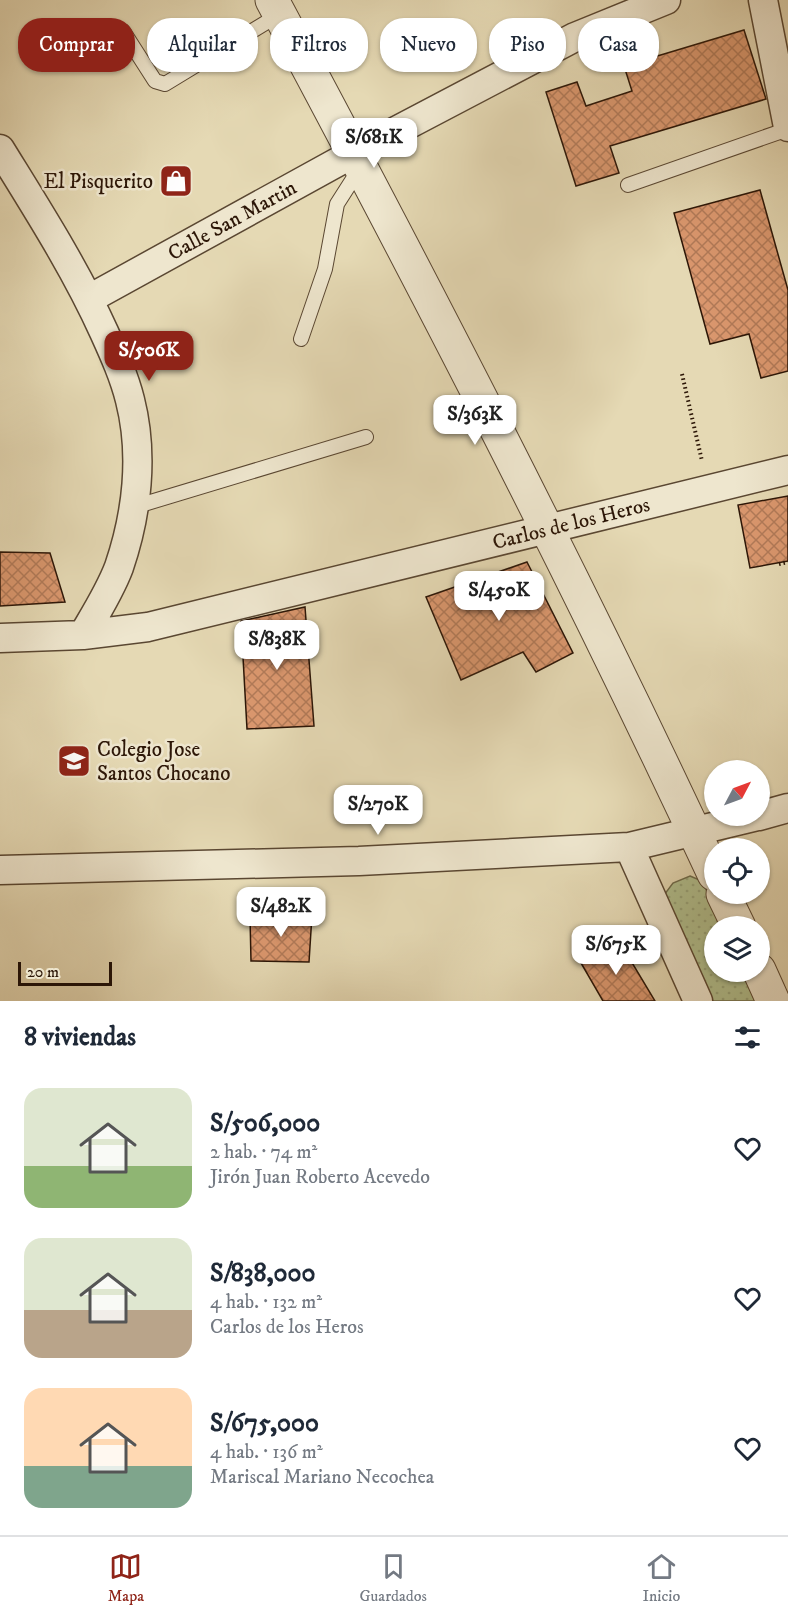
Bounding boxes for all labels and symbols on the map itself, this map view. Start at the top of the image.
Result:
pin: S/681K [325,118,423,169]
shop icon: El Pisquerito [158,163,194,199]
place label: El Pisquerito [43,169,153,195]
street label: Calle San Martin [164,175,301,267]
pin: S/506K [100,331,198,382]
pin: S/363K [426,395,524,446]
street label: Carlos de los Heros [490,492,653,556]
pin: S/450K [450,571,548,622]
pin: S/838K [228,620,326,671]
place label: Colegio Jose Santos Chocano [97,737,230,787]
school or university icon: Colegio Jose Santos Chocano [56,743,92,779]
north arrow [704,760,770,826]
pin: S/270K [329,785,427,836]
pin: S/482K [232,887,330,938]
pin: S/675K [567,925,665,976]
scale bar [18,959,112,986]

